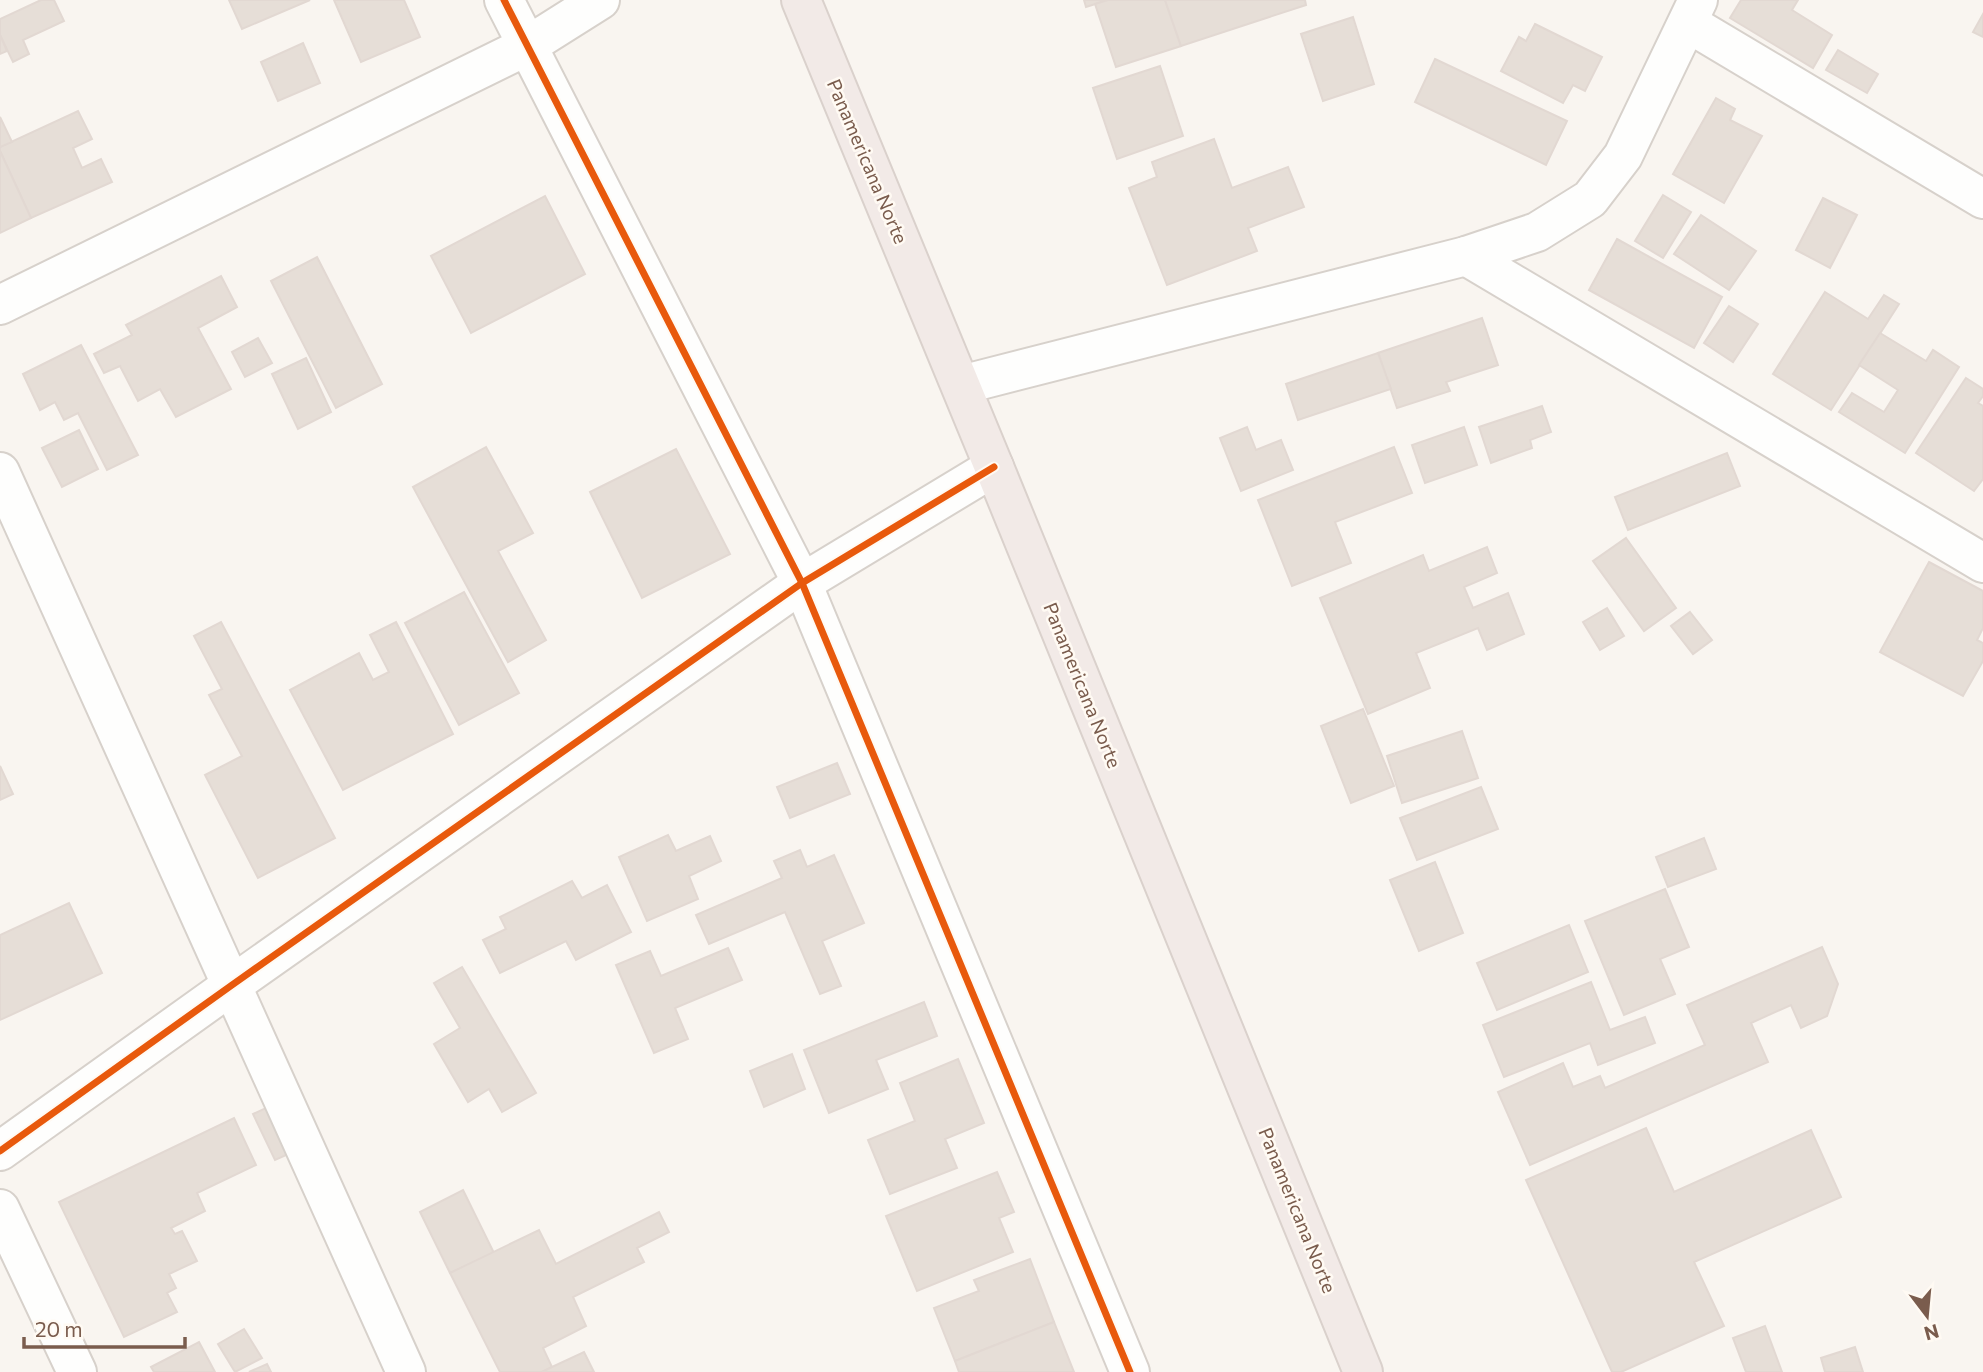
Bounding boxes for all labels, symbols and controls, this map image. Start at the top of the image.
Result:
street label: Panamericana Norte [823,75,913,247]
street label: Panamericana Norte [1039,599,1127,771]
street label: Panamericana Norte [1254,1124,1342,1296]
north arrow [1892,1281,1962,1351]
scale bar [24,1306,186,1350]
text: 20 m [35,1316,83,1341]
text: N [1922,1320,1942,1346]

